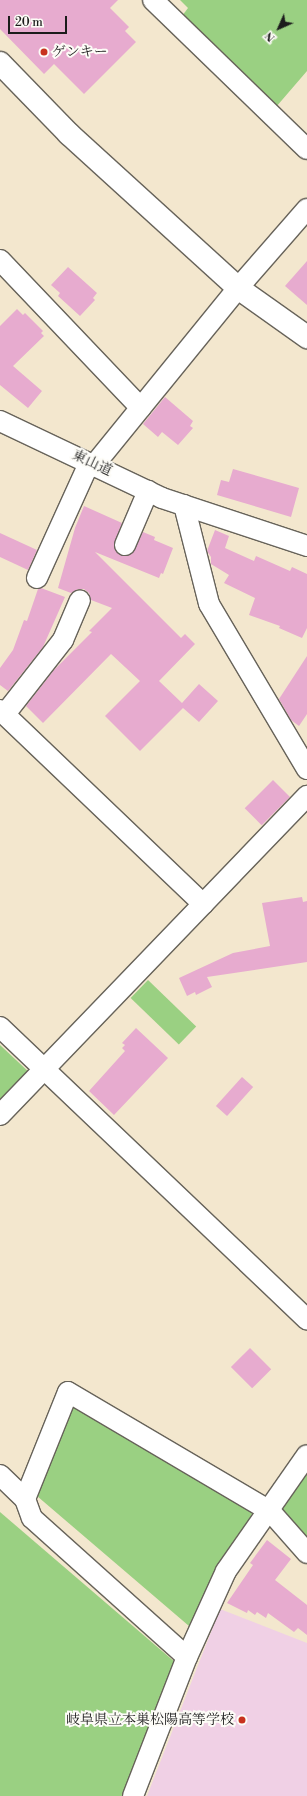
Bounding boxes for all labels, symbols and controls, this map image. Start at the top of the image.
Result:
scale bar [10,8,69,34]
north arrow [259,8,299,48]
text: 20 m [15,15,43,30]
text: N [262,28,279,45]
place label: ゲンキー [52,44,108,60]
marker: ゲンキー [39,47,49,57]
street label: 東山道 [69,447,115,479]
place label: 岐阜県立本巣松陽高等学校 [66,1712,234,1728]
marker: 岐阜県立本巣松陽高等学校 [237,1715,247,1725]

